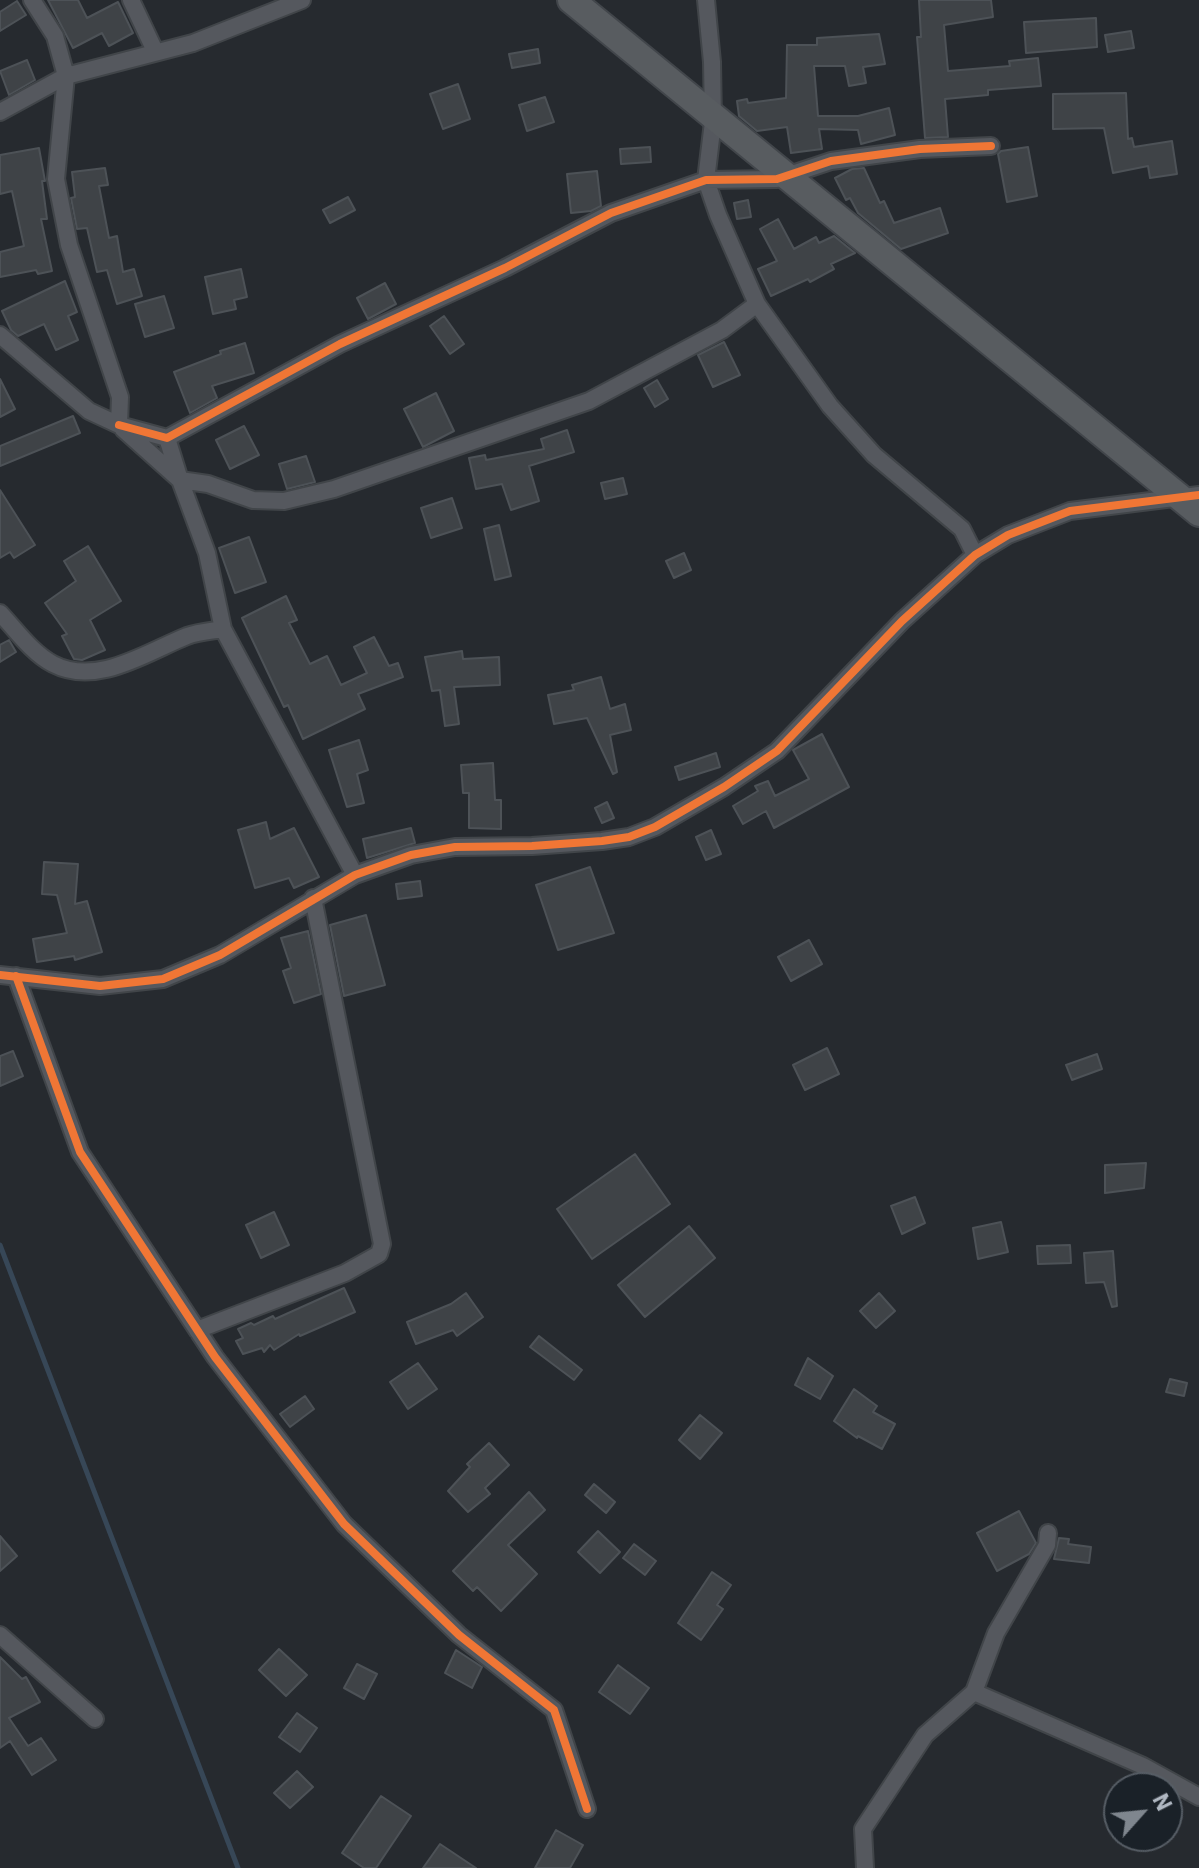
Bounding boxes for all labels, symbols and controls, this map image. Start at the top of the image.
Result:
north arrow [1103,1772,1183,1852]
text: N [1147,1788,1180,1815]

